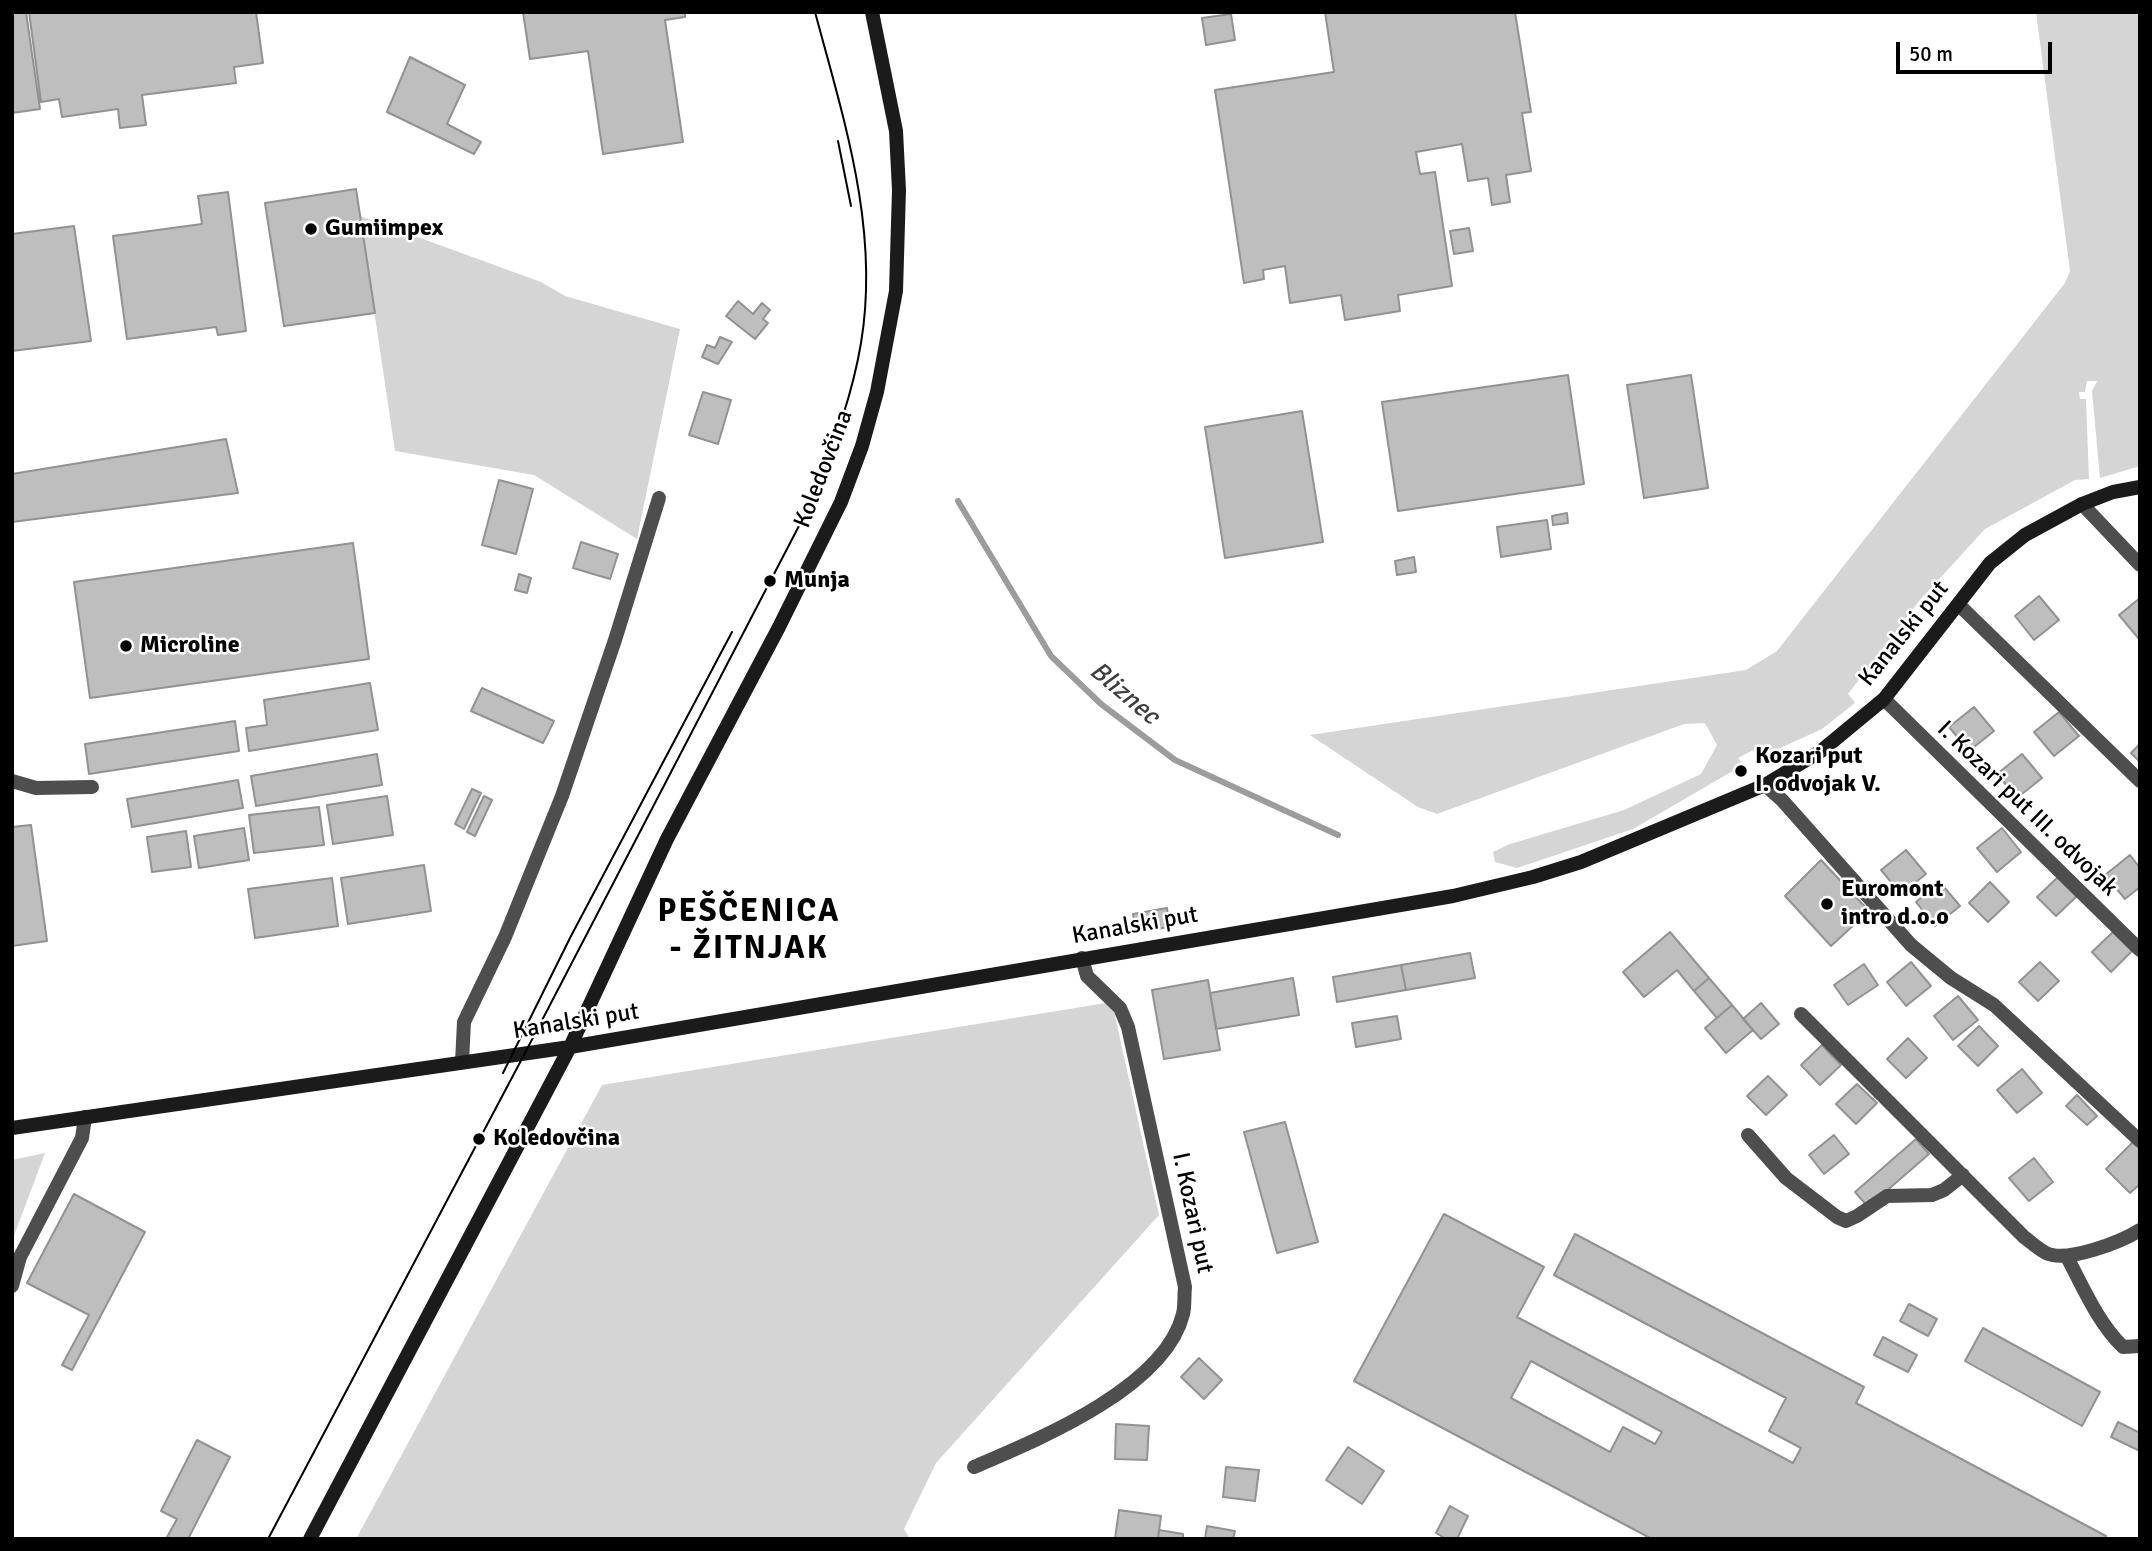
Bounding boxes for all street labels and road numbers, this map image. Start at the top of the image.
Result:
street label: Koledovčina [788,406,860,532]
street label: Kanalski put [1853,576,1955,692]
street label: I. Kozari put III. odvojak [1931,715,2123,903]
street label: Kanalski put [1070,901,1200,951]
street label: Kanalski put [511,998,641,1046]
street label: I. Kozari put [1165,1150,1219,1276]

